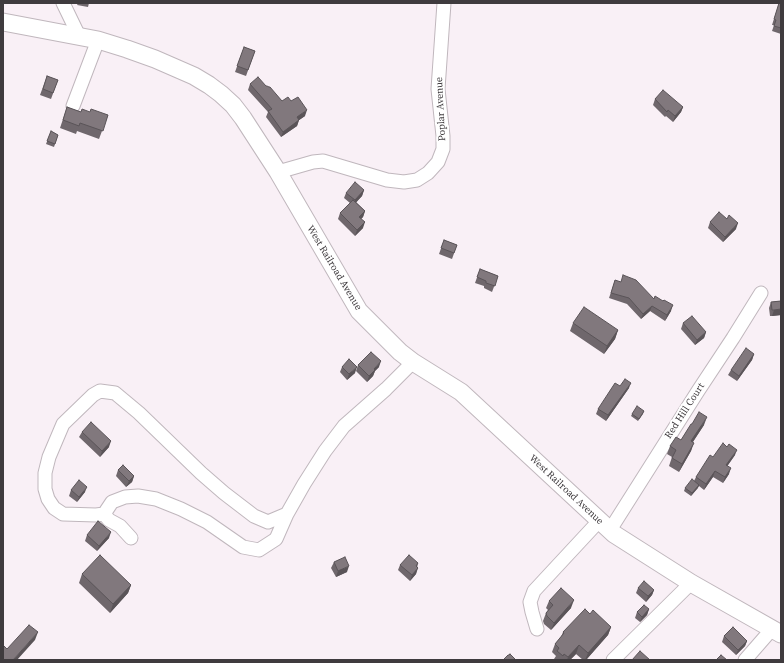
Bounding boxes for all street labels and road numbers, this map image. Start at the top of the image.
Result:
street label: Poplar Avenue [433,77,449,141]
street label: West Railroad Avenue [304,223,364,313]
street label: Red Hill Court [663,381,707,441]
street label: West Railroad Avenue [526,453,606,527]

